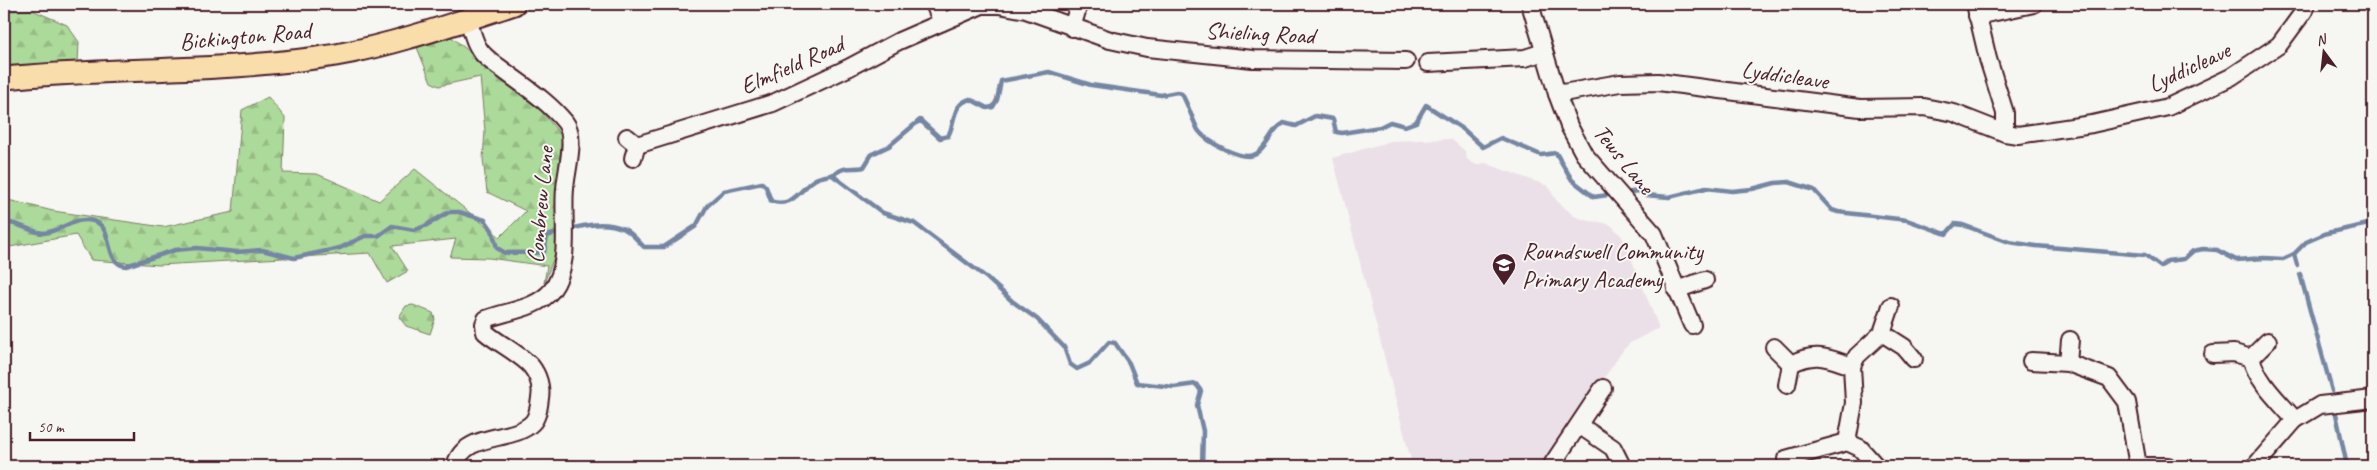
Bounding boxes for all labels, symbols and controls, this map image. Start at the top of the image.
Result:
street label: Bickington Road [178,15,315,57]
street label: Shieling Road [1205,15,1319,51]
street label: Elmfield Road [736,27,852,101]
north arrow [2300,28,2350,78]
text: N [2314,30,2329,49]
street label: Lyddicleave [2143,34,2237,99]
street label: Lyddicleave [1740,54,1832,96]
street label: Tews Lane [1587,118,1663,202]
street label: Combrew Lane [520,143,560,265]
place label: Roundswell Community Primary Academy [1522,236,1705,294]
school or university icon: Roundswell Community Primary Academy [1491,252,1517,286]
scale bar [30,410,134,442]
text: 50 m [38,418,65,437]

